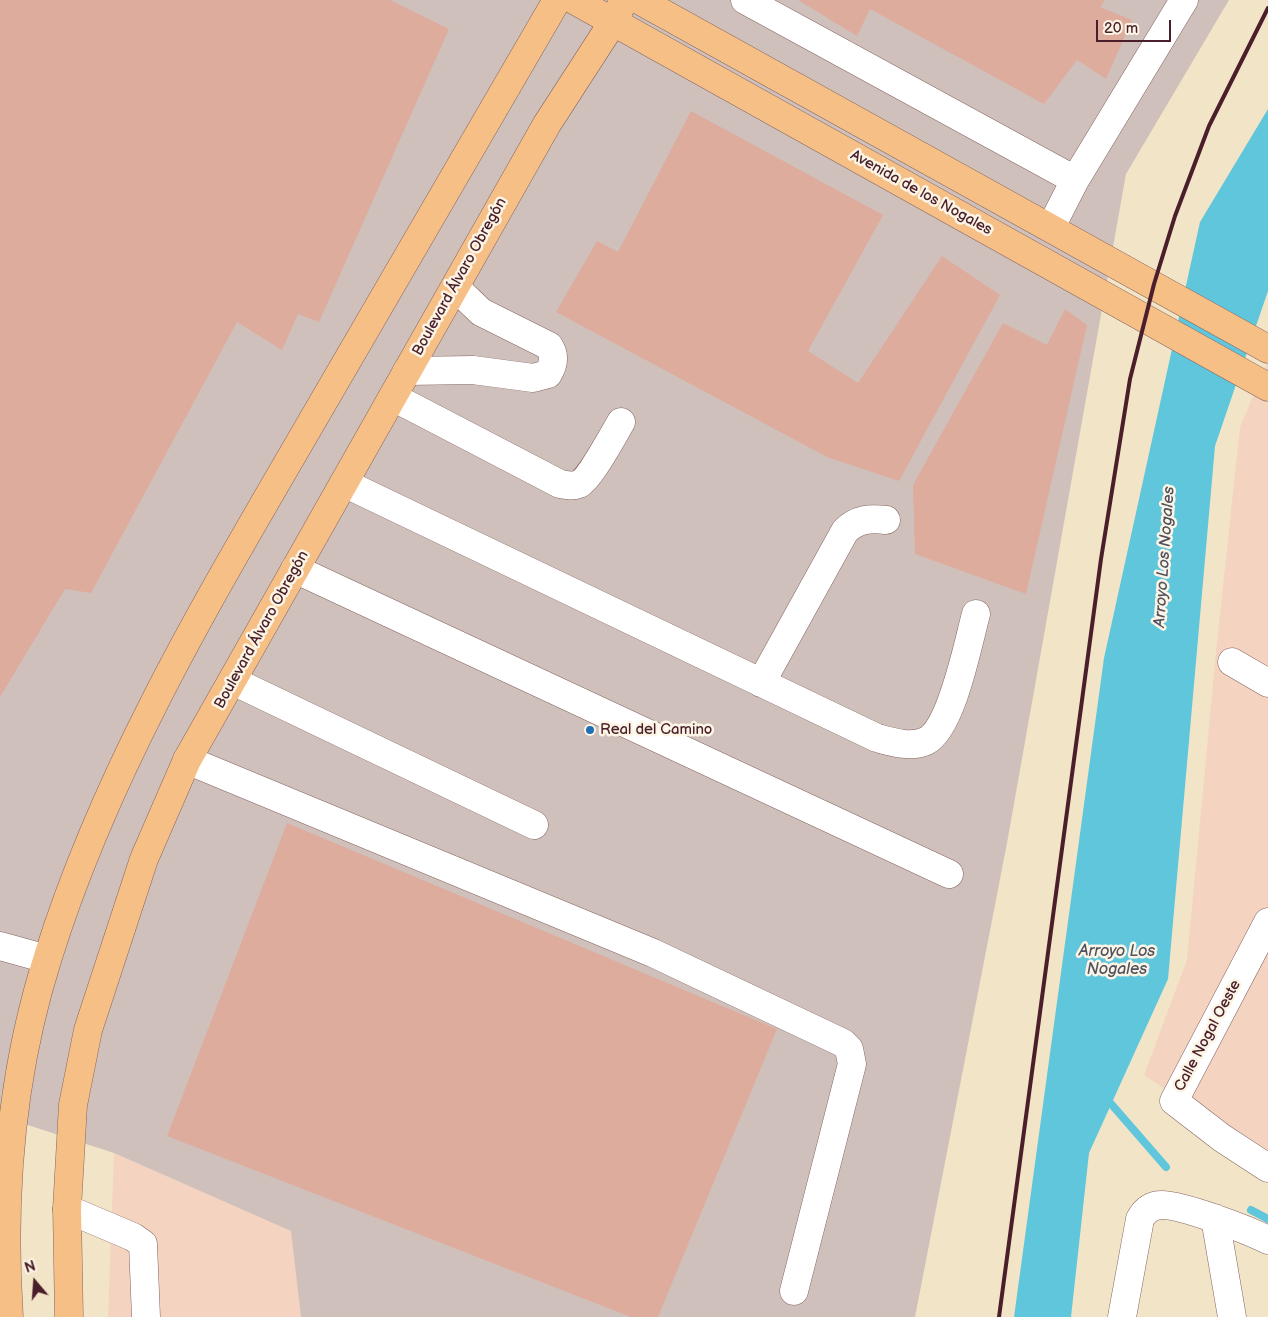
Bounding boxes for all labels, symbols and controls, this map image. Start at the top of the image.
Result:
scale bar [1098,10,1173,42]
text: 20 m [1104,19,1138,38]
street label: Avenida de los Nogales [847,147,995,239]
street label: Boulevard Álvaro Obregón [409,195,511,359]
water label: Arroyo Los Nogales [1150,486,1180,628]
street label: Boulevard Álvaro Obregón [211,548,313,712]
place label: Real del Camino [600,721,712,739]
marker: Real del Camino [584,724,596,736]
water label: Arroyo Los Nogales [1079,942,1155,980]
street label: Calle Nogal Oeste [1171,977,1245,1095]
north arrow [10,1257,60,1307]
text: N [23,1258,38,1277]

